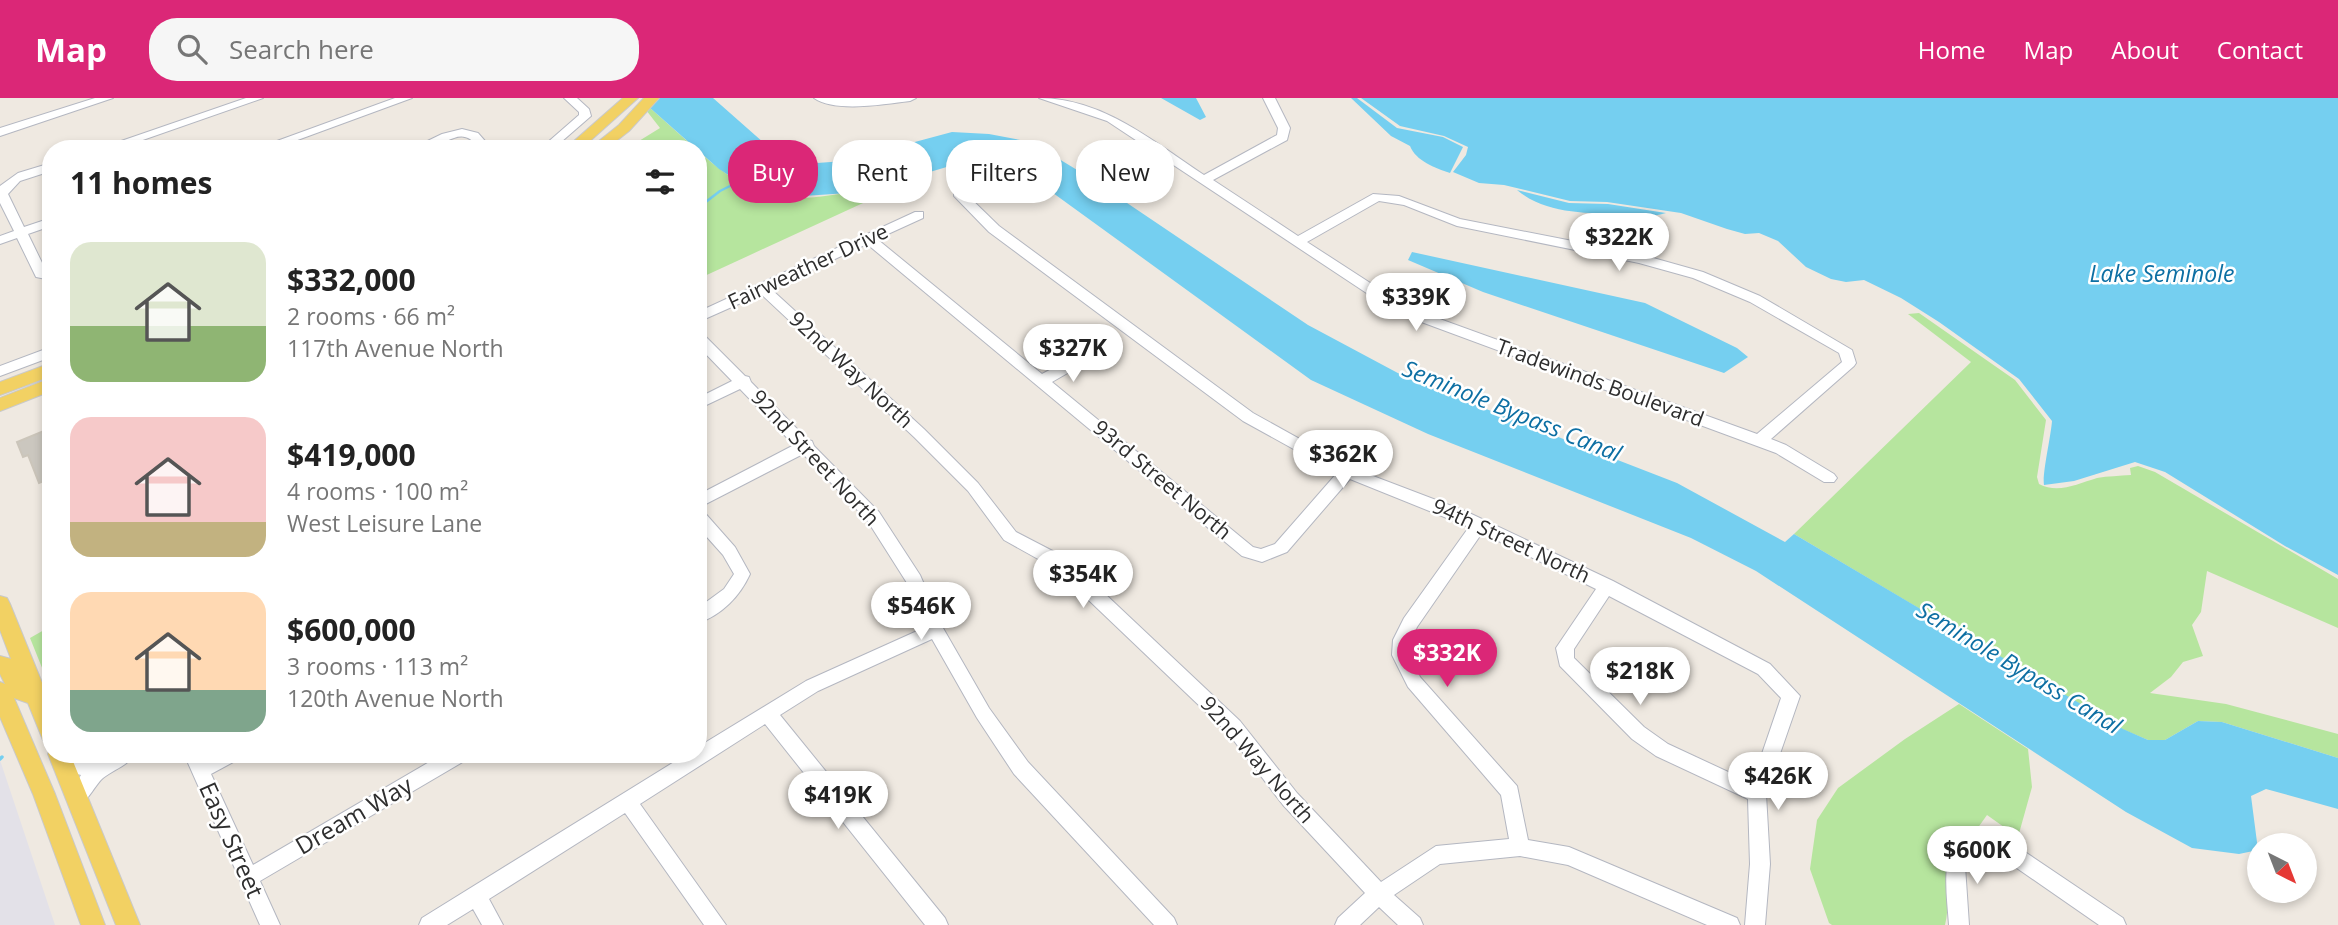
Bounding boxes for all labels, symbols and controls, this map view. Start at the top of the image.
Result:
search box [149,18,639,81]
text: Map [35,27,107,72]
icon: search [173,30,211,68]
text: Search here [229,31,374,67]
text: Home [1918,33,1986,66]
text: Map [2024,33,2073,66]
text: About [2111,33,2179,66]
text: Contact [2217,33,2303,66]
chip: Buy [728,140,818,203]
chip: Rent [832,140,932,203]
chip: Filters [946,140,1062,203]
chip: New [1076,140,1174,203]
text: 11 homes [70,162,213,203]
icon: filters [641,163,679,201]
pin: $322K [1570,214,1668,273]
street label: Fairweather Drive [723,217,892,315]
text: $322K [1585,220,1653,252]
water label: Lake Seminole [2089,257,2235,289]
text: $332,000 [287,259,416,300]
icon: home [126,270,210,354]
pin: $339K [1367,274,1465,333]
text: $339K [1382,280,1450,312]
text: 2 rooms · 66 m² [287,300,455,332]
street label: 92nd Way North [784,305,920,434]
pin: $327K [1024,324,1122,384]
text: $327K [1039,331,1107,363]
street label: Tradewinds Boulevard [1493,331,1708,433]
text: 117th Avenue North [287,332,504,364]
water label: Seminole Bypass Canal [1398,352,1628,469]
street label: 92nd Street North [745,383,886,531]
street label: 93rd Street North [1088,413,1238,545]
pin: $362K [1294,430,1392,490]
text: $419,000 [287,434,416,475]
text: $362K [1309,437,1377,469]
icon: home [126,445,210,529]
text: 4 rooms · 100 m² [287,475,468,507]
street label: 94th Street North [1428,491,1595,589]
text: West Leisure Lane [287,507,482,539]
pin: $354K [1034,550,1132,610]
text: $354K [1049,557,1117,589]
pin: $546K [872,582,970,642]
text: $546K [887,589,955,621]
water label: Seminole Bypass Canal [1911,593,2129,742]
text: $600,000 [287,609,416,650]
icon: home [126,620,210,704]
pin: $332K [1398,630,1496,689]
text: $332K [1413,636,1481,668]
pin: $218K [1591,648,1689,707]
text: 3 rooms · 113 m² [287,650,468,682]
text: $218K [1606,654,1674,686]
text: 120th Avenue North [287,682,504,714]
street label: 92nd Way North [1195,690,1321,829]
pin: $426K [1729,752,1827,812]
text: $426K [1744,759,1812,791]
street label: Dream Way [289,767,419,861]
pin: $419K [789,772,887,831]
street label: Easy Street [192,776,273,902]
text: $419K [804,778,872,810]
pin: $600K [1928,826,2026,886]
text: $600K [1943,833,2011,865]
north arrow [2247,833,2317,903]
map controls [2247,833,2317,903]

